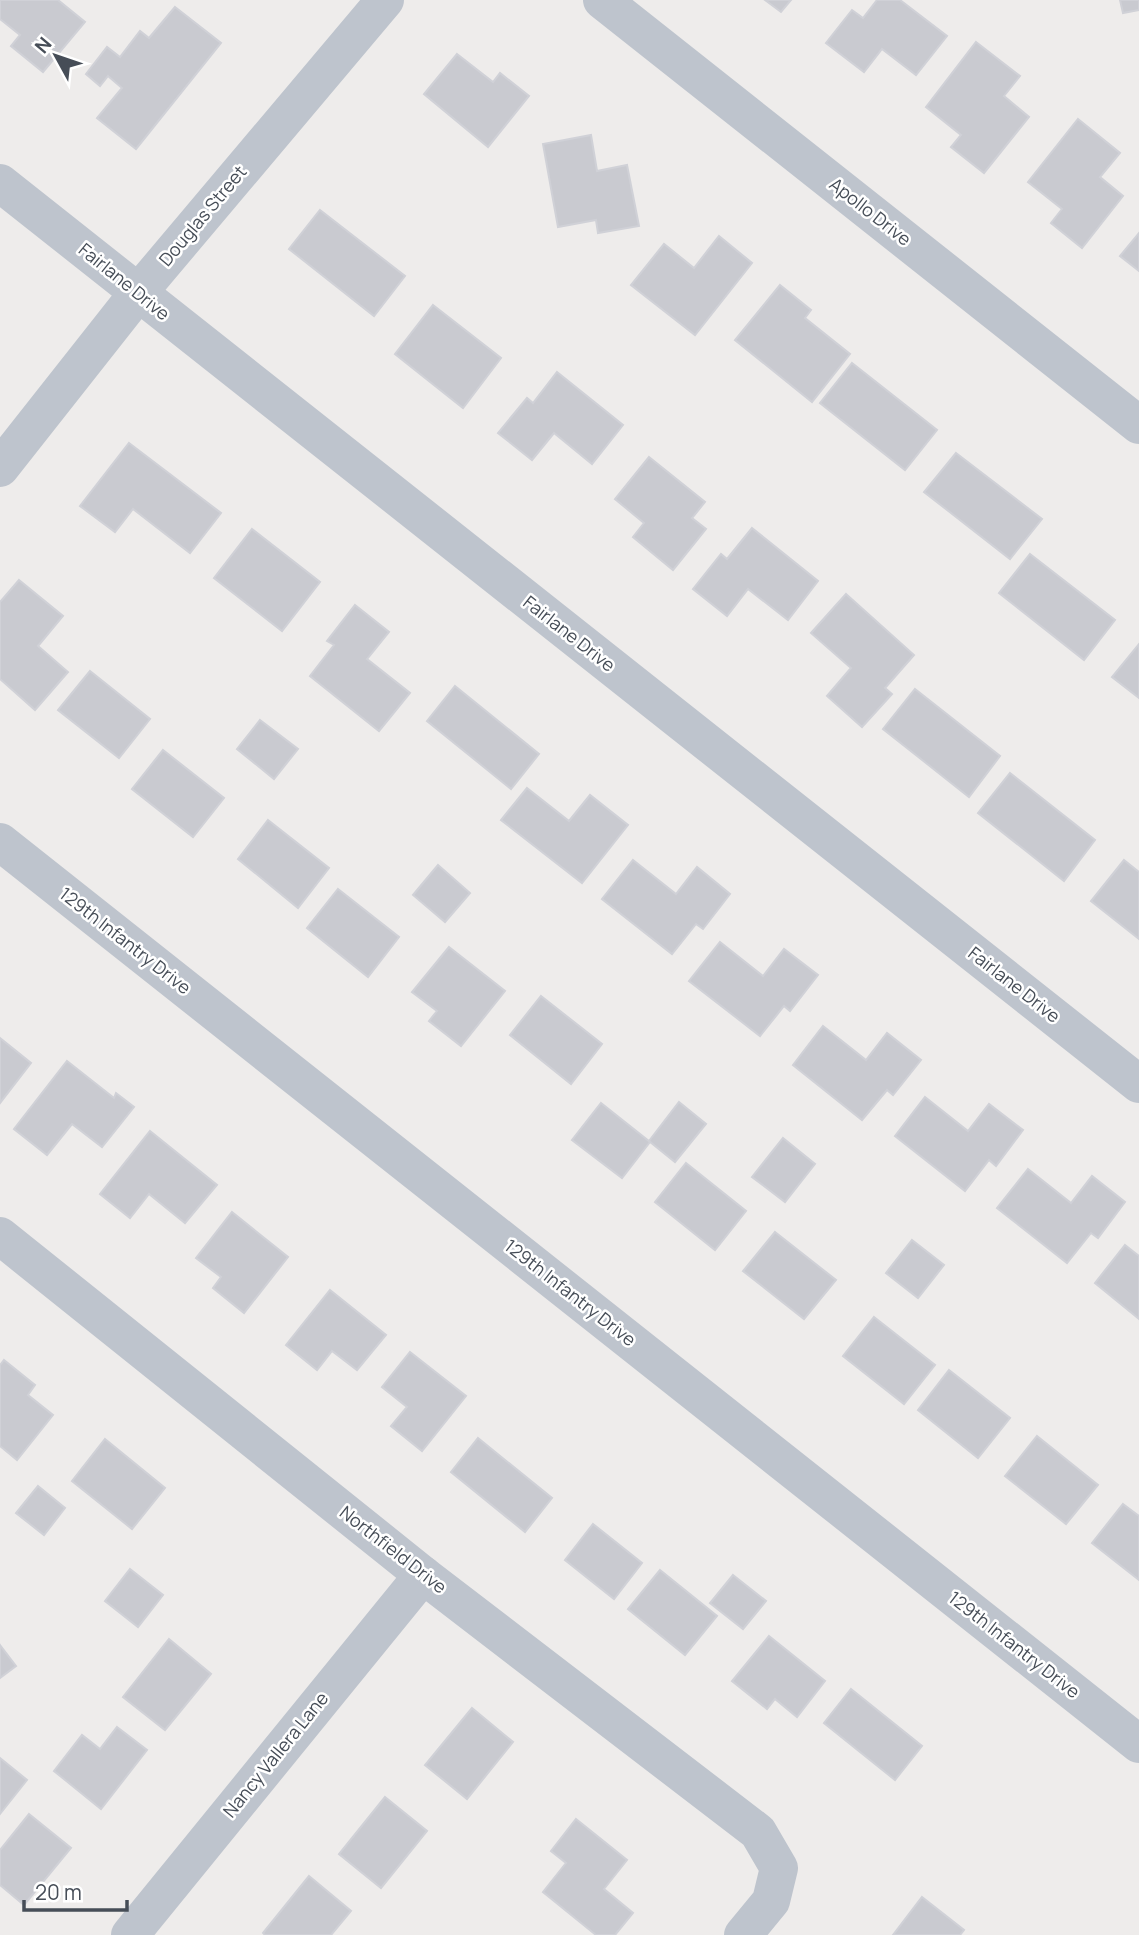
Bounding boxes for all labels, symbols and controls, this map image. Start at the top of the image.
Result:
north arrow [21,21,91,91]
text: N [29,31,57,59]
street label: Douglas Street [153,160,251,271]
street label: Apollo Drive [825,172,916,251]
street label: Fairlane Drive [74,237,175,325]
street label: Fairlane Drive [519,590,621,677]
street label: 129th Infantry Drive [55,881,196,999]
street label: Fairlane Drive [964,941,1066,1028]
street label: 129th Infantry Drive [500,1233,641,1351]
street label: Northfield Drive [335,1500,452,1598]
street label: 129th Infantry Drive [944,1585,1085,1703]
street label: Nancy Vallera Lane [217,1687,333,1822]
scale bar [24,1868,128,1912]
text: 20 m [35,1878,82,1906]

